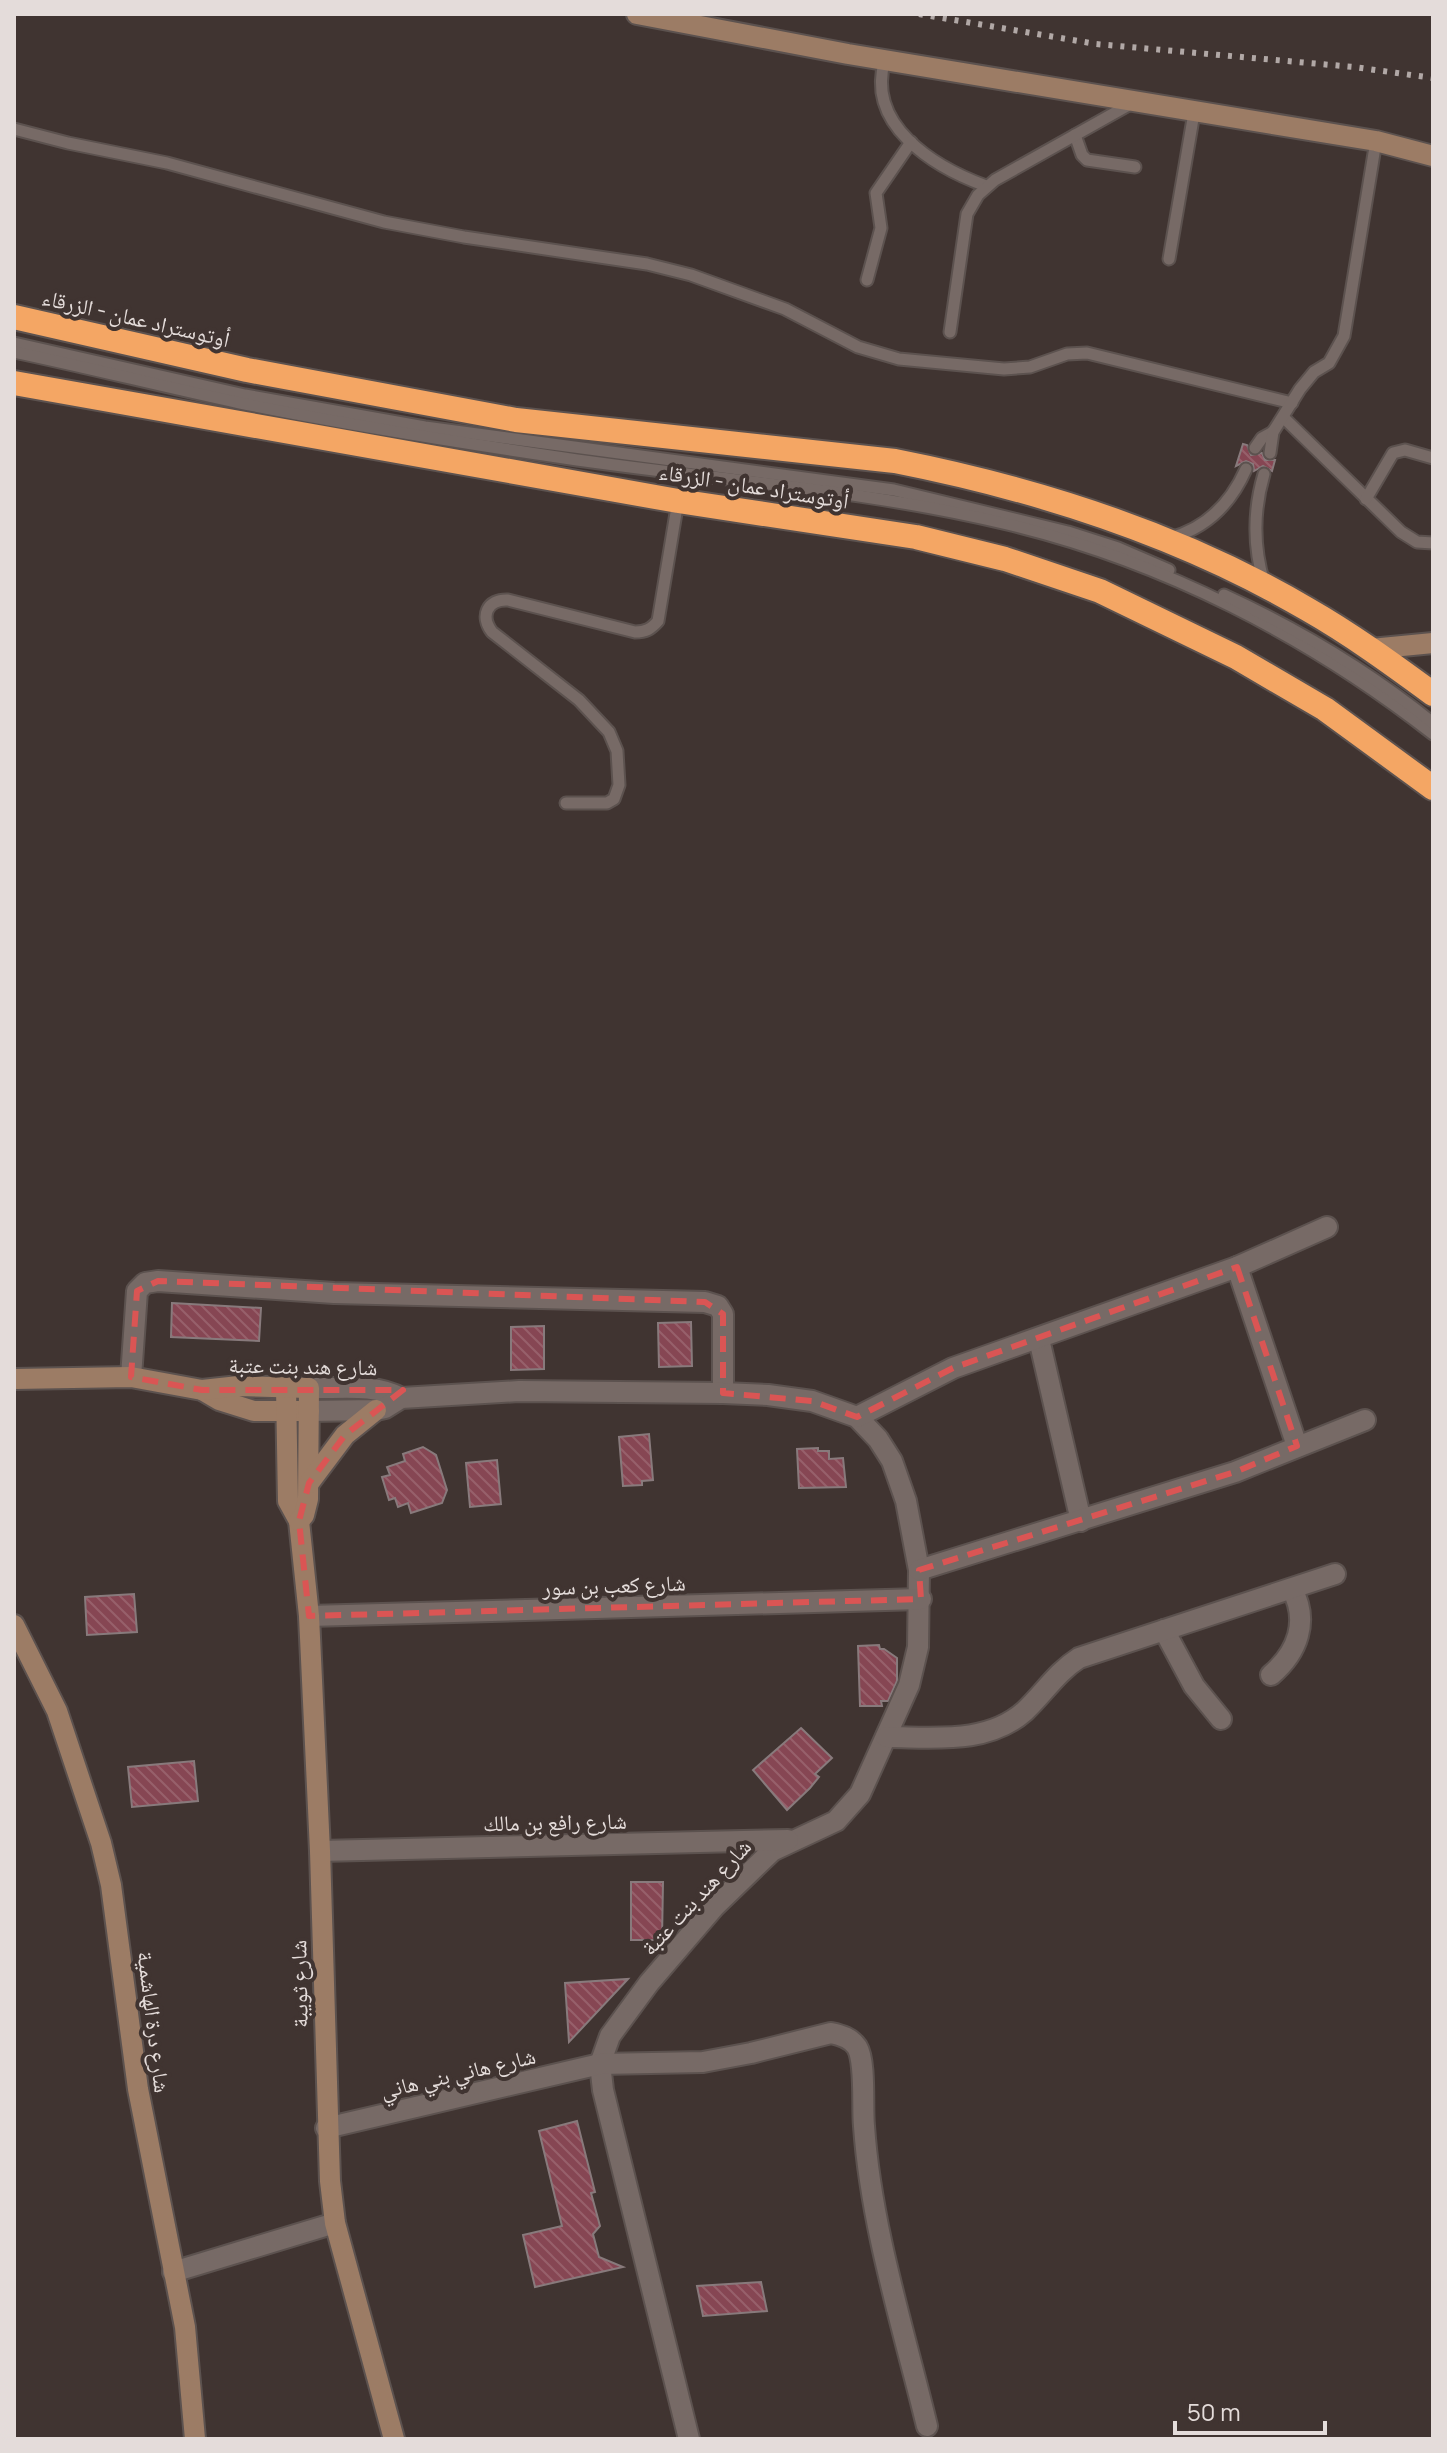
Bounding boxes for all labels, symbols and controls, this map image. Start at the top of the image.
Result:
street label: أوتوستراد عمان - الزرقاء [39,282,233,354]
street label: أوتوستراد عمان - الزرقاء [657,456,851,516]
street label: شارع هند بنت عتبة [228,1350,378,1382]
street label: شارع كعب بن سور [541,1568,686,1603]
street label: شارع رافع بن مالك [483,1806,627,1838]
street label: شارع هند بنت عتبة [634,1832,758,1962]
street label: شارع ثويبة [283,1940,315,2028]
street label: شارع درة الهاشمية [130,1949,178,2095]
street label: شارع هاني بني هاني [377,2041,539,2108]
scale bar [1175,2385,1325,2435]
text: 50 m [1187,2395,1241,2428]

